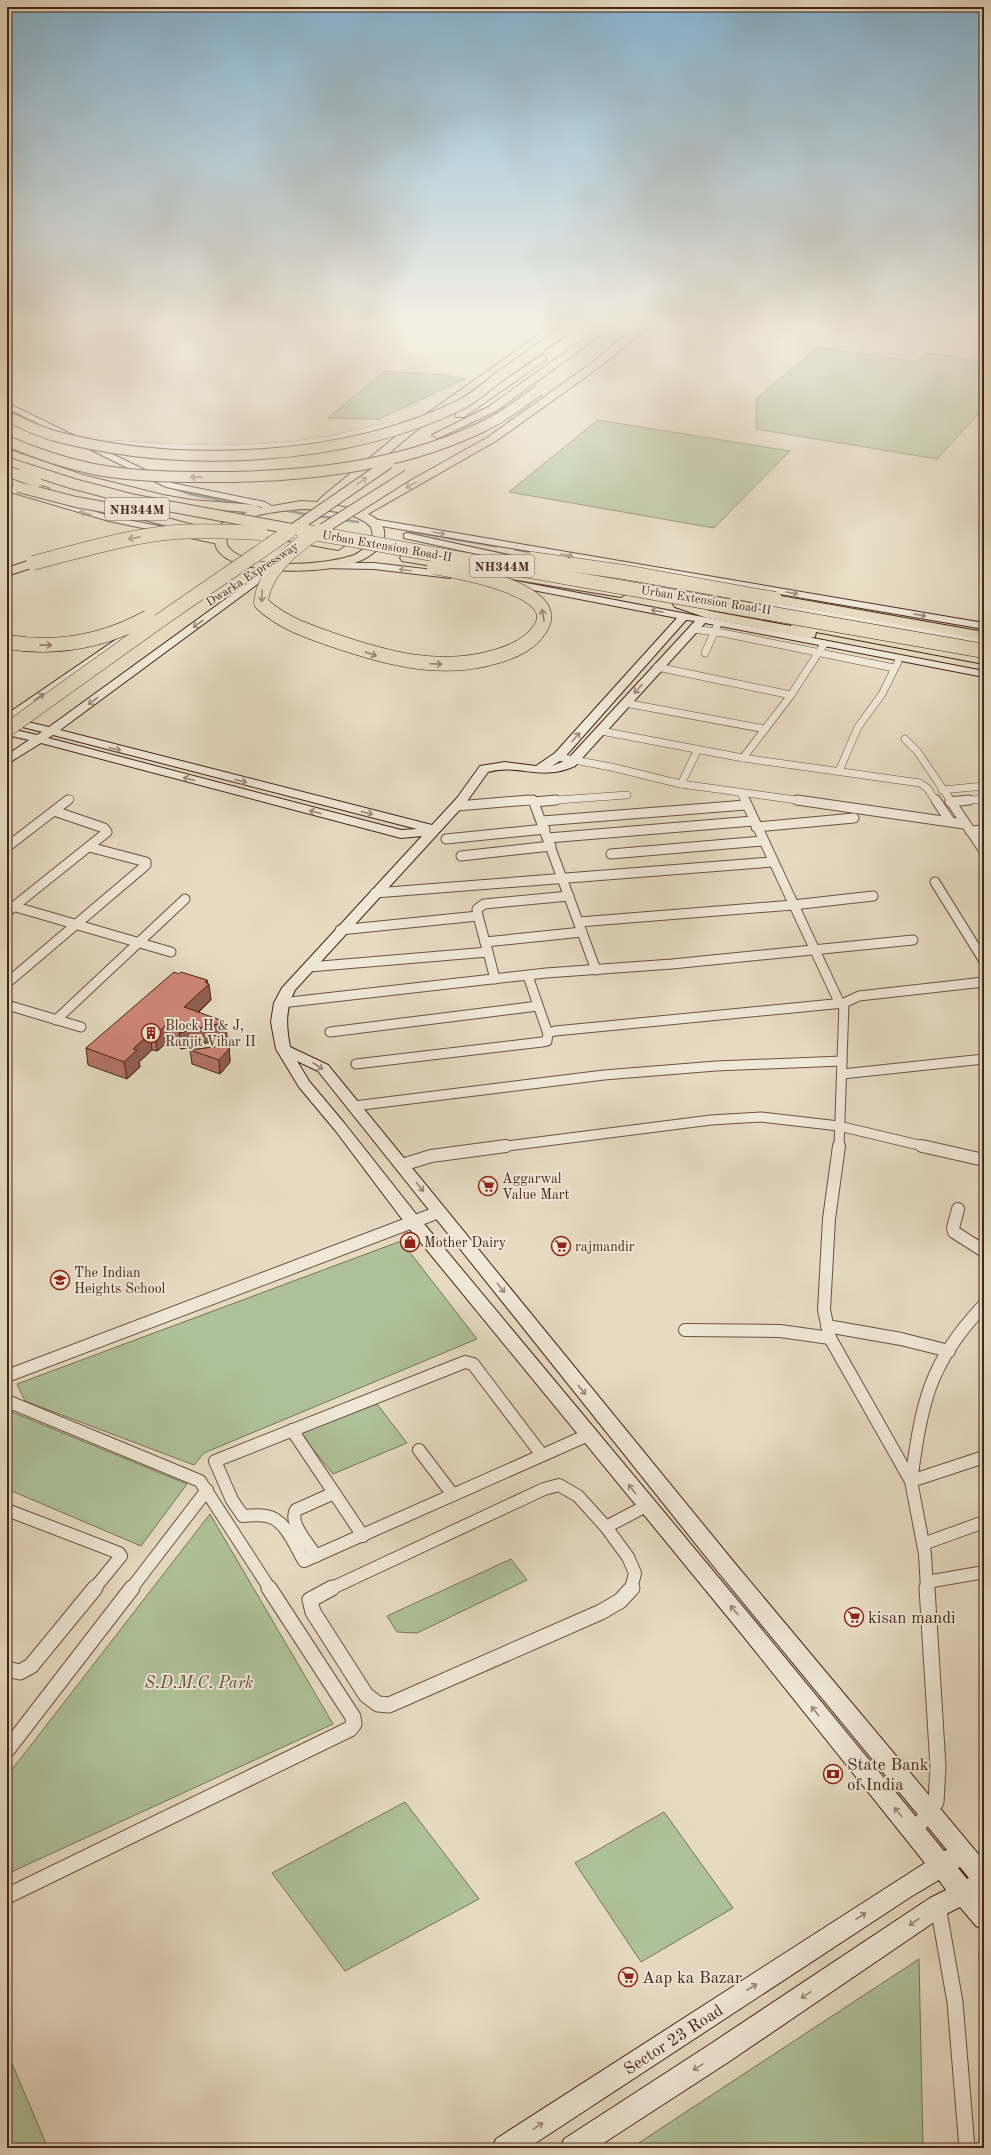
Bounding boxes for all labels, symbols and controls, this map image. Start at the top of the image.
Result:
one-way arrow [190,473,203,481]
one-way arrow [356,477,367,485]
one-way arrow [406,481,418,489]
road number: NH344M [105,498,169,520]
one-way arrow [79,508,92,516]
one-way arrow [432,529,445,537]
street label: Urban Extension Road-II [321,530,453,564]
one-way arrow [128,534,141,542]
street label: Dwarka Expressway [204,540,301,609]
one-way arrow [560,551,573,559]
road number: NH344M [470,555,534,577]
one-way arrow [399,566,412,573]
street label: Urban Extension Road-II [640,585,772,617]
one-way arrow [258,589,265,602]
one-way arrow [785,589,798,597]
one-way arrow [651,607,664,615]
one-way arrow [538,609,546,622]
one-way arrow [913,611,926,619]
one-way arrow [192,620,203,628]
one-way arrow [39,641,52,649]
one-way arrow [365,650,377,658]
one-way arrow [429,660,442,668]
one-way arrow [633,683,642,694]
one-way arrow [33,693,44,701]
one-way arrow [88,697,99,705]
one-way arrow [571,732,581,742]
one-way arrow [108,746,121,753]
one-way arrow [183,775,196,783]
one-way arrow [234,778,247,785]
one-way arrow [309,807,322,815]
one-way arrow [360,810,373,817]
place label: Block H & J, Ranjit Vihar II [165,1019,256,1049]
building icon: Block H & J, Ranjit Vihar II [140,1022,162,1044]
one-way arrow [313,1062,324,1070]
place label: Aggarwal Value Mart [502,1172,570,1202]
supermarket icon: Aggarwal Value Mart [477,1175,499,1197]
one-way arrow [415,1181,424,1192]
shop icon: Mother Dairy [399,1231,421,1253]
supermarket icon: rajmandir [550,1235,572,1257]
place label: Mother Dairy [424,1236,507,1250]
place label: rajmandir [575,1240,635,1254]
place label: The Indian Heights School [74,1266,166,1296]
school or university icon: The Indian Heights School [49,1269,71,1291]
one-way arrow [496,1283,505,1294]
one-way arrow [578,1384,587,1395]
one-way arrow [628,1483,637,1494]
one-way arrow [729,1605,738,1615]
supermarket icon: kisan mandi [843,1606,865,1628]
place label: kisan mandi [868,1610,956,1627]
park label: S.D.M.C. Park [145,1675,253,1692]
one-way arrow [811,1706,820,1717]
place label: State Bank of India [847,1757,929,1794]
bank icon: State Bank of India [822,1763,844,1785]
one-way arrow [893,1806,902,1817]
one-way arrow [855,1911,867,1919]
one-way arrow [909,1918,920,1926]
supermarket icon: Aap ka Bazar [617,1966,639,1988]
place label: Aap ka Bazar [642,1970,742,1987]
one-way arrow [747,1982,758,1991]
one-way arrow [800,1991,812,1999]
street label: Sector 23 Road [621,2002,726,2078]
one-way arrow [693,2063,704,2071]
one-way arrow [532,2122,543,2130]

